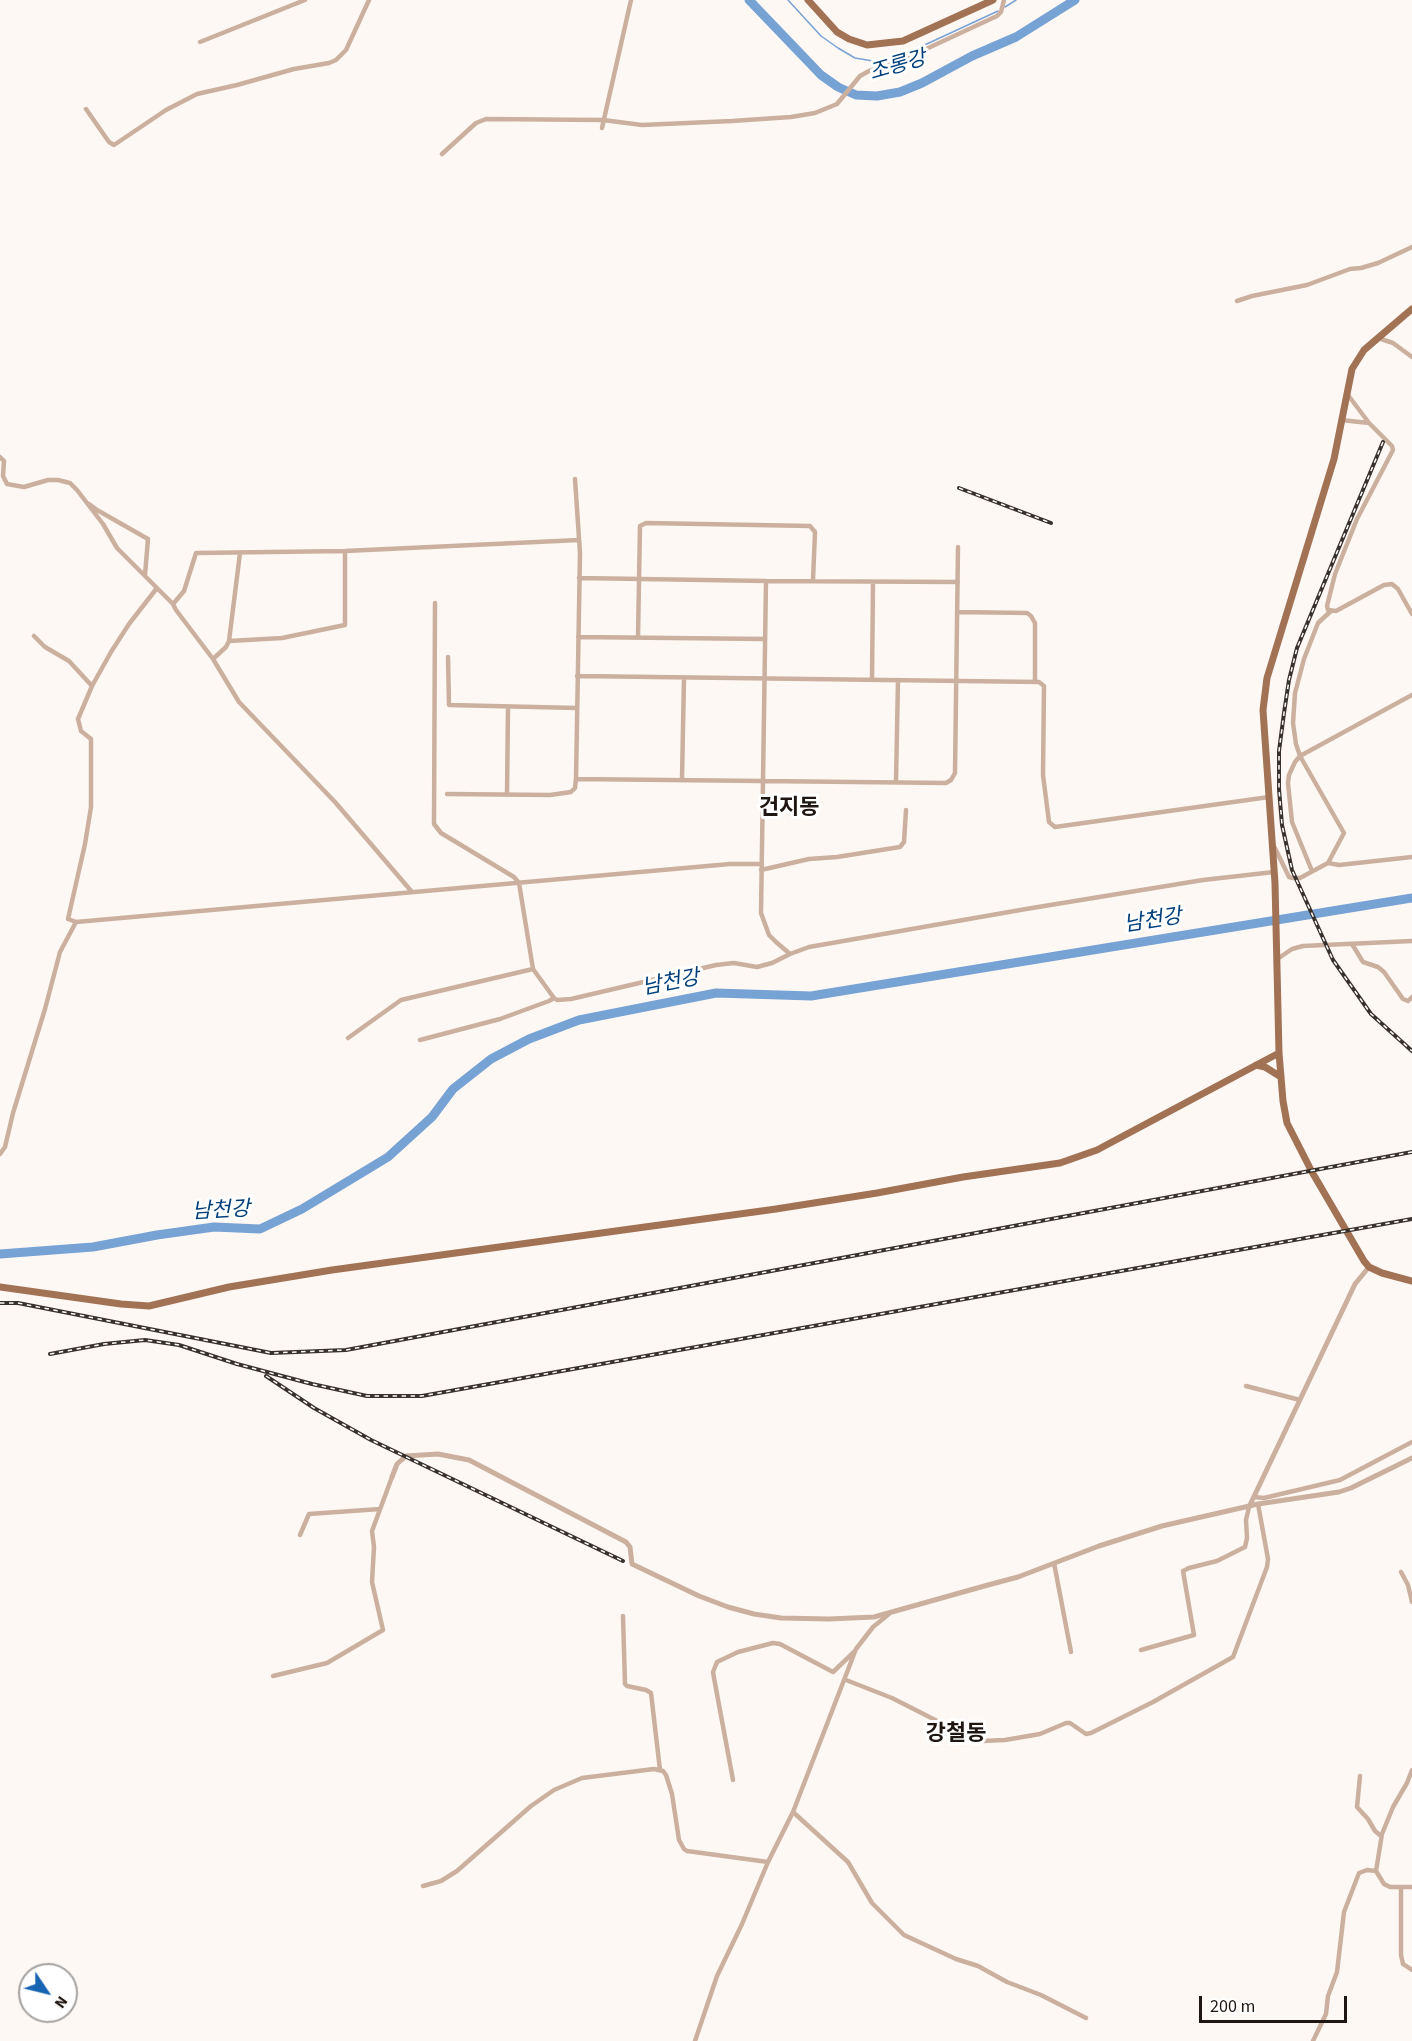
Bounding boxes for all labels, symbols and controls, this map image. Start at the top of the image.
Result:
water label: 조롱강 [867,47,929,87]
district label: 건지동 [759,796,819,822]
water label: 남천강 [1122,905,1184,939]
water label: 남천강 [640,966,702,1002]
water label: 남천강 [191,1198,251,1226]
district label: 강철동 [926,1722,986,1748]
north arrow [18,1963,78,2023]
scale bar [1202,1984,1350,2022]
text: N [49,1992,73,2013]
text: 200 m [1210,1994,1255,2019]

